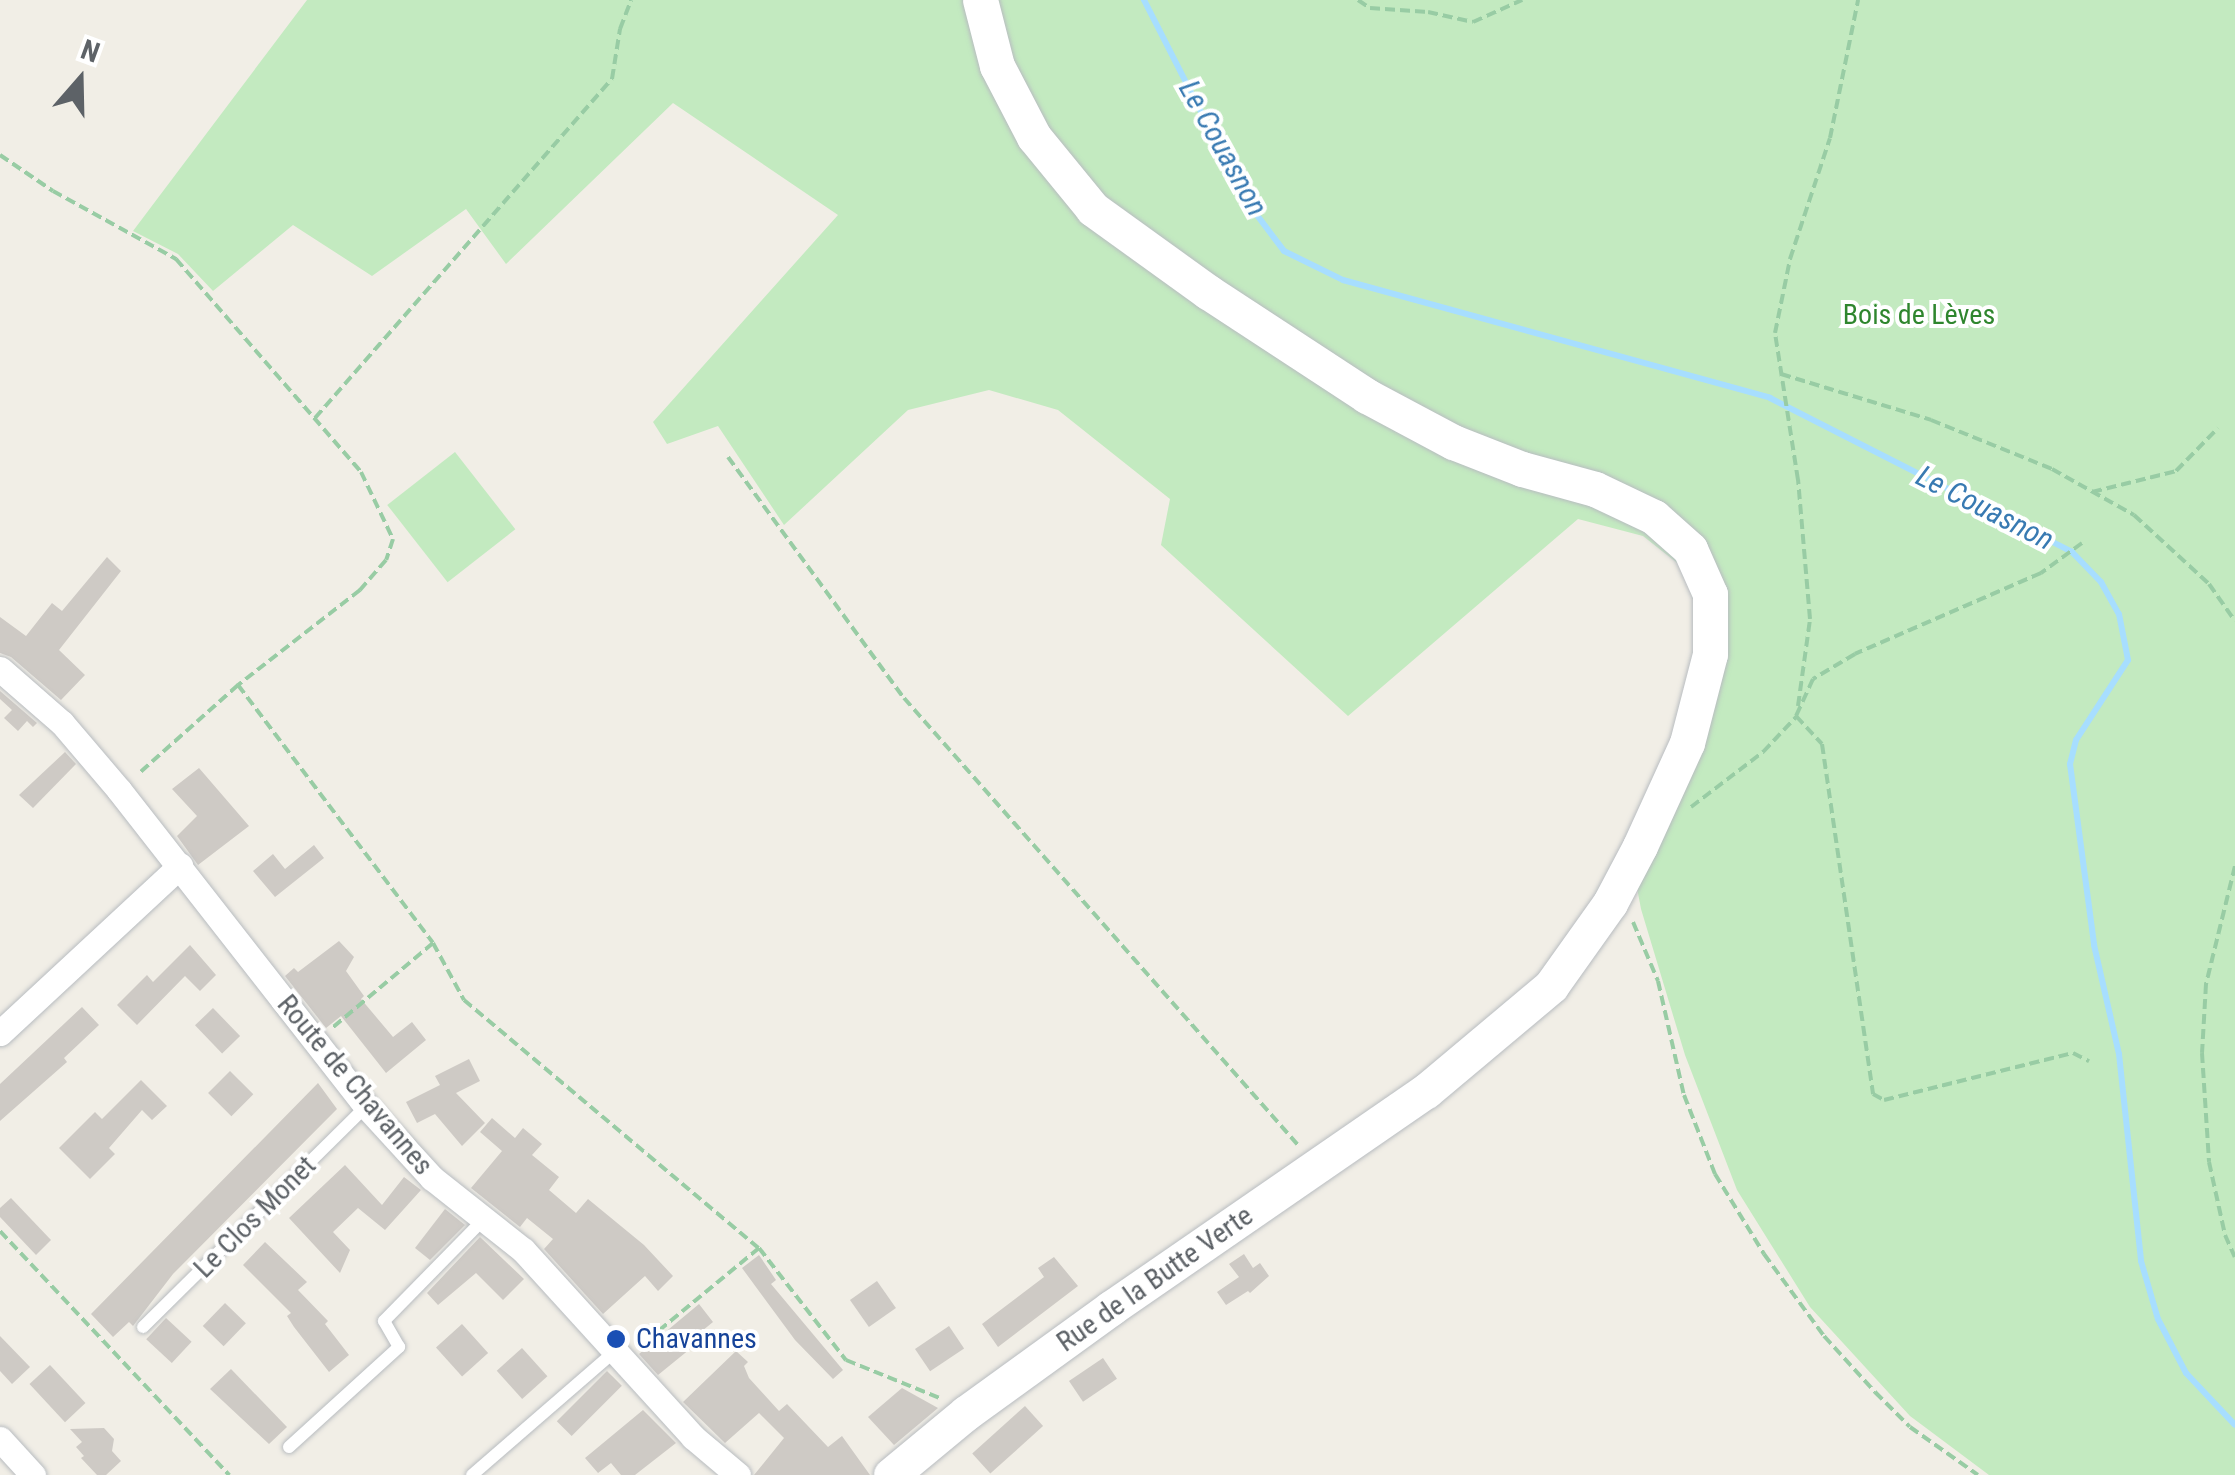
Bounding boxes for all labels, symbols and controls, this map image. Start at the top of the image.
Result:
north arrow [30,30,130,130]
text: N [77,33,104,70]
water label: Le Couasnon [1171,74,1275,222]
park label: Bois de Lèves [1843,298,1995,332]
water label: Le Couasnon [1910,458,2060,558]
street label: Route de Chavannes [270,988,440,1182]
street label: Le Clos Monet [187,1149,323,1285]
street label: Rue de la Butte Verte [1051,1199,1259,1359]
place label: Chavannes [636,1322,757,1356]
marker: Chavannes [605,1328,627,1350]

